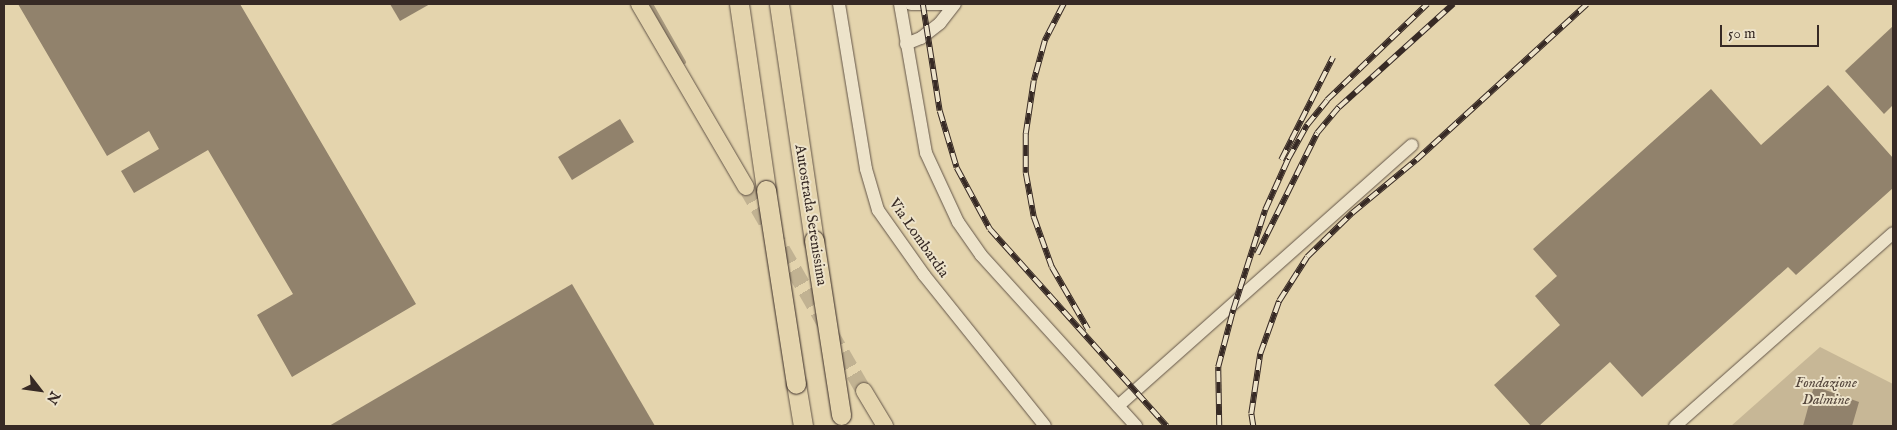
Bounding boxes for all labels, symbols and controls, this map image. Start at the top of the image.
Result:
scale bar [1722,15,1821,47]
text: 50 m [1728,24,1756,43]
street label: Autostrada Serenissima [791,143,831,287]
street label: Via Lombardia [885,195,953,281]
north arrow [15,365,65,415]
park label: Fondazione Dalmine [1795,373,1857,408]
text: N [42,388,64,407]

